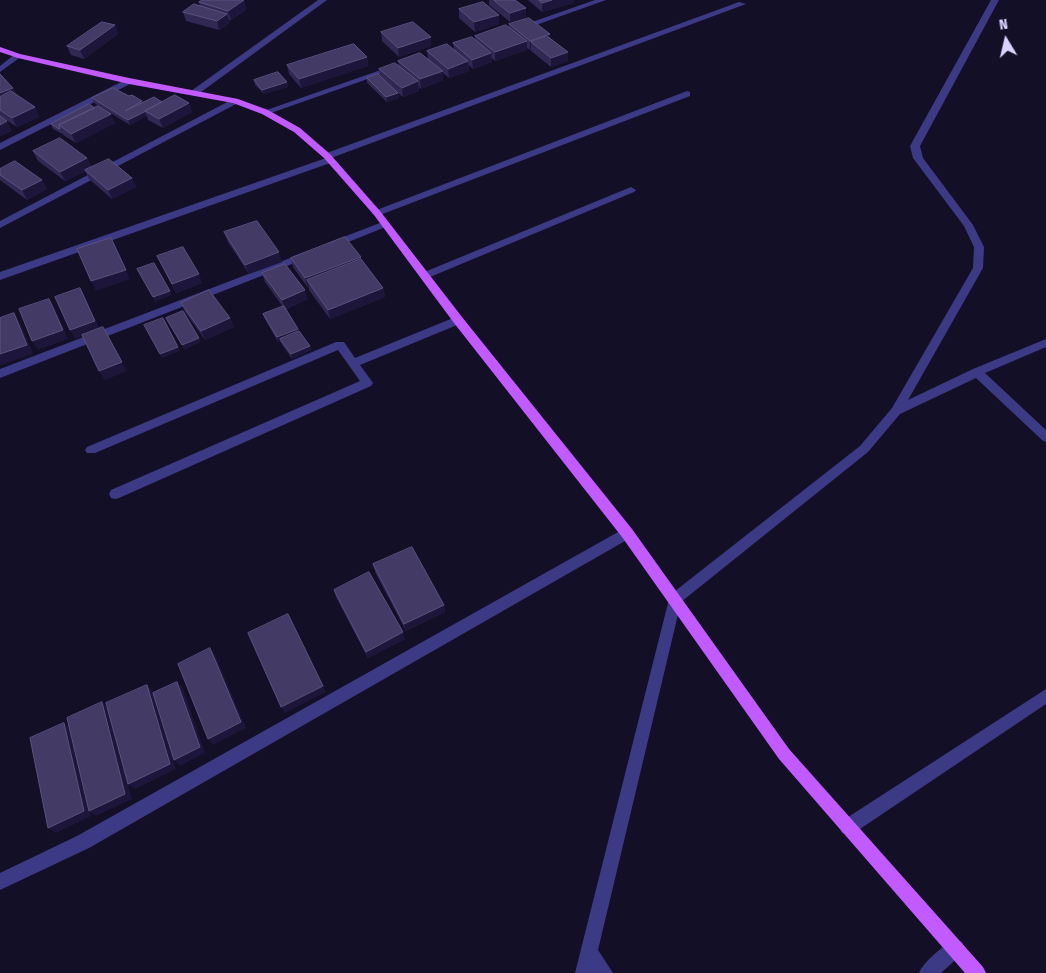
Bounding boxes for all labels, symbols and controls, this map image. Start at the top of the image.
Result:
north arrow [981,15,1031,65]
text: N [998,16,1009,34]

